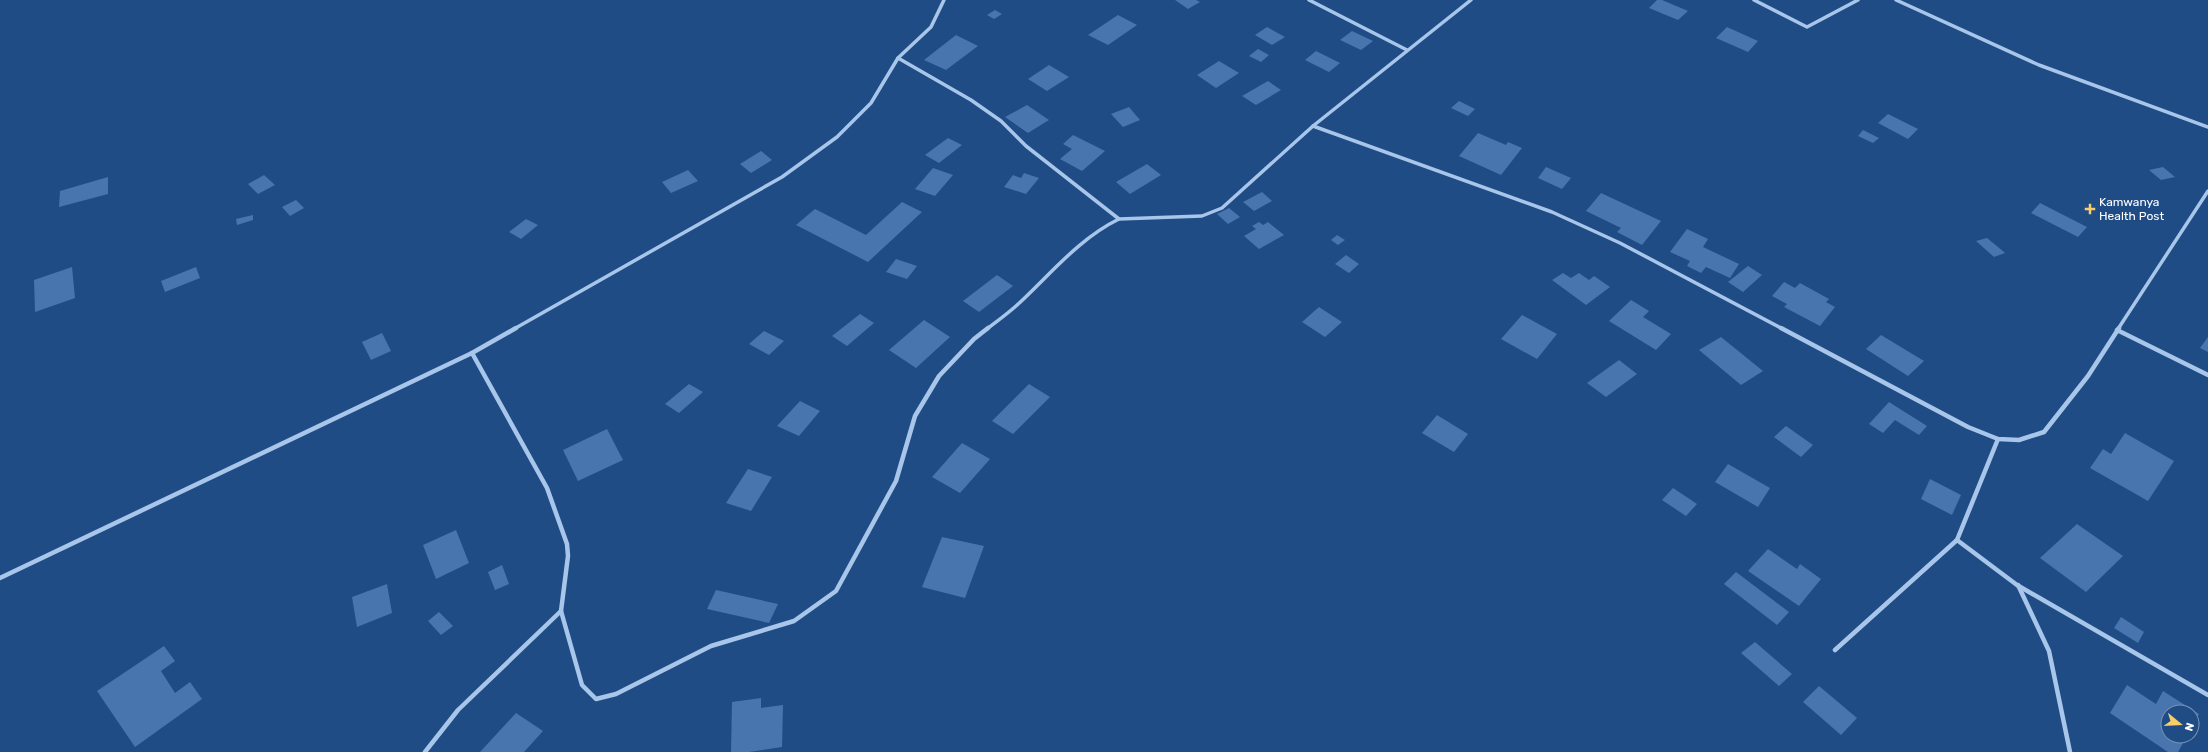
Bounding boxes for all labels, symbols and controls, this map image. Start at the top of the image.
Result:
place label: Kamwanya Health Post [2099,195,2164,223]
marker: Kamwanya Health Post [2084,203,2096,215]
north arrow [2160,704,2200,744]
text: N [2182,721,2196,733]

